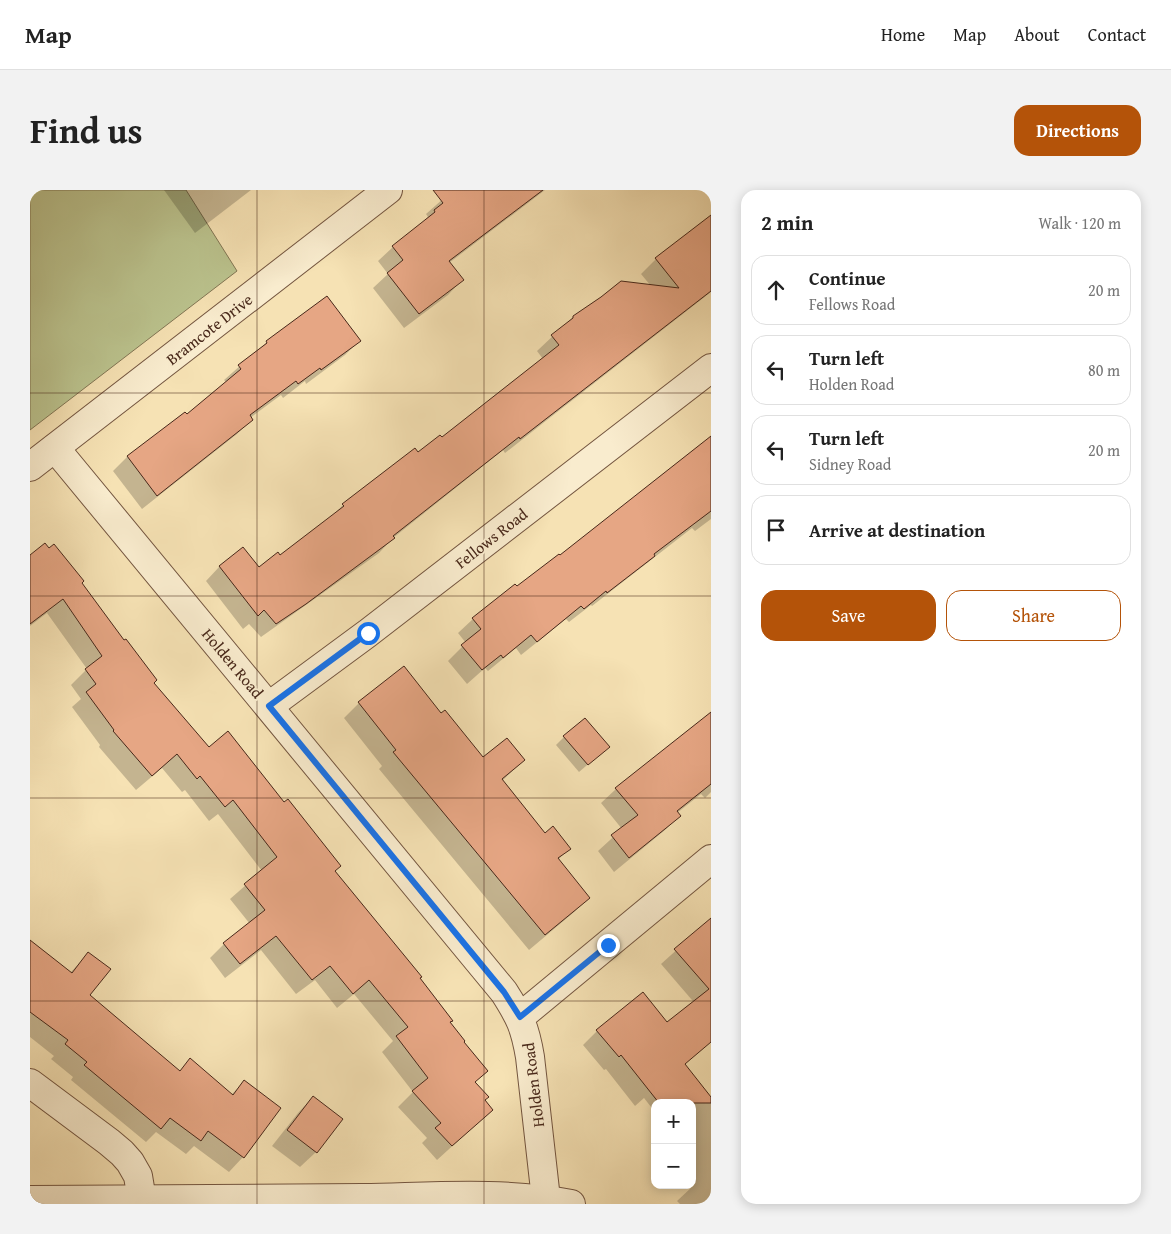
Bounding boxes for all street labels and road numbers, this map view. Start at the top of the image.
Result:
street label: Bramcote Drive [161,288,257,370]
street label: Fellows Road [450,502,533,574]
street label: Holden Road [196,623,270,704]
street label: Holden Road [516,1041,550,1129]

